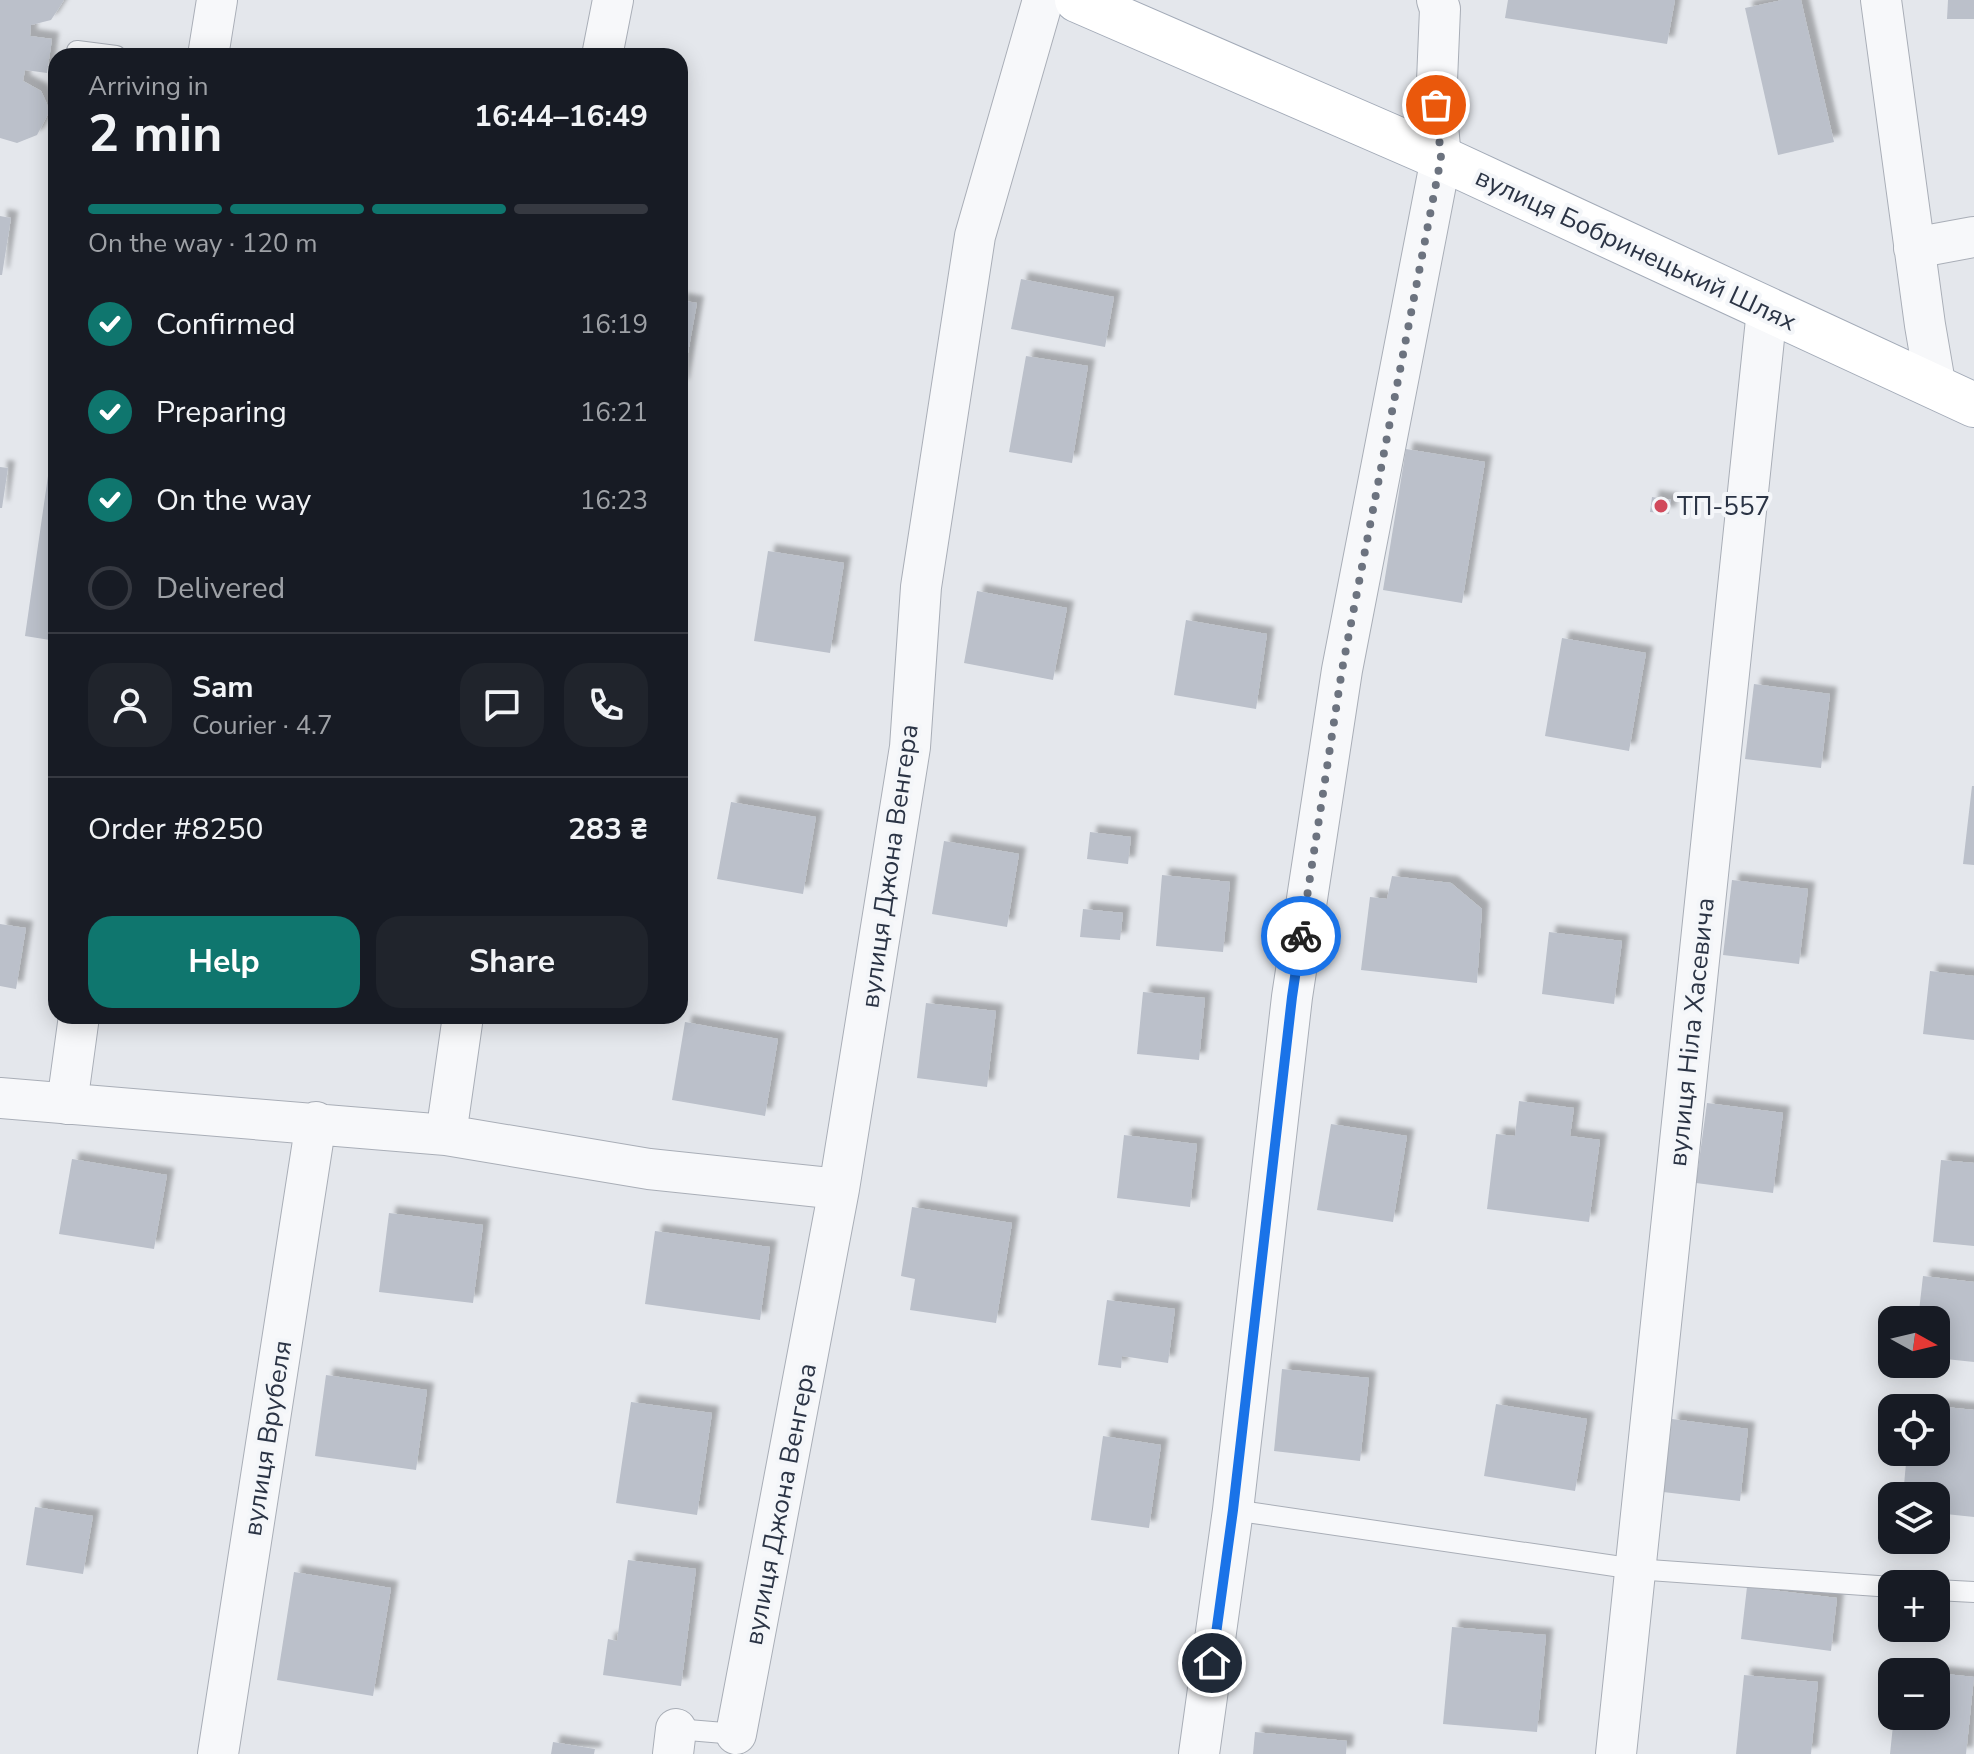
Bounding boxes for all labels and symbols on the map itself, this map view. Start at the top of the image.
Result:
pin [1402,71,1470,139]
street label: вулиця Бобринецький Шлях [1470,160,1802,339]
place label: ТП-557 [1677,489,1770,524]
marker: ТП-557 [1652,497,1670,515]
street label: вулиця Джона Венгера [852,722,927,1010]
courier [1261,896,1341,976]
street label: вулиця Ніла Хасевича [1660,896,1723,1168]
north arrow [1878,1306,1950,1378]
street label: вулиця Врубеля [235,1338,300,1538]
street label: вулиця Джона Венгера [736,1360,825,1648]
pin [1178,1629,1246,1697]

